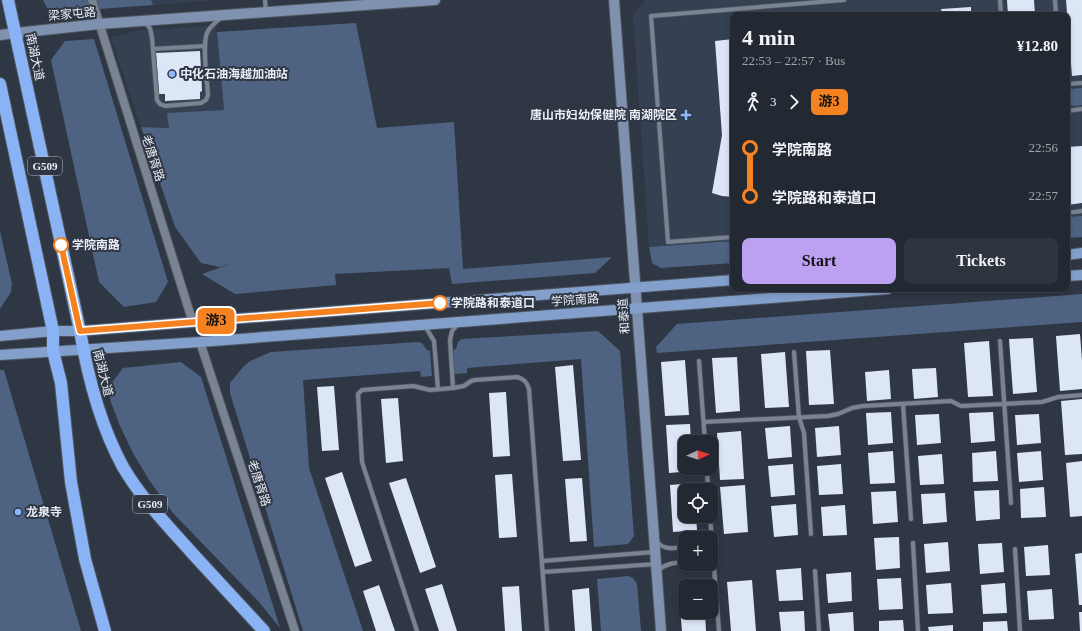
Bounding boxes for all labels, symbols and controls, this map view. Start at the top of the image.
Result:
street label: 梁家屯路 [47,5,97,23]
text: 4 min [742,25,795,50]
street label: 南湖大道 [23,32,47,82]
text: ¥12.80 [1017,38,1058,54]
text: 22:53 – 22:57 · Bus [742,53,845,68]
place label: 中化石油海越加油站 [180,67,288,81]
marker: 中化石油海越加油站 [167,69,177,79]
icon: walk [742,91,764,113]
icon: forward [783,91,805,113]
text: 3 [770,94,777,109]
text: 游3 [819,94,840,109]
place label: 唐山市妇幼保健院 南湖院区 [530,108,677,122]
marker: 唐山市妇幼保健院 南湖院区 [680,109,692,121]
street label: 老唐胥路 [139,133,167,183]
text: 22:56 [1028,140,1058,155]
text: 学院南路 [772,142,832,158]
road number: G509 [28,157,62,175]
text: 22:57 [1028,188,1058,203]
text: 学院路和泰道口 [772,190,877,206]
marker: 学院南路 [53,237,69,253]
place label: 学院南路 [72,238,120,252]
button: Start [742,238,896,284]
button: Tickets [904,238,1058,284]
street label: 学院南路 [551,291,599,309]
marker: 学院路和泰道口 [432,295,448,311]
place label: 学院路和泰道口 [451,296,535,310]
street label: 和泰道 [616,298,632,334]
line badge: 游3 [198,308,234,334]
text: 游3 [206,313,227,328]
street label: 南湖大道 [90,348,116,398]
north arrow [678,435,718,475]
map controls [678,435,718,619]
street label: 老唐胥路 [245,458,273,508]
button: locate [678,483,718,523]
road number: G509 [133,495,167,513]
place label: 龙泉寺 [26,505,62,519]
marker: 龙泉寺 [13,507,23,517]
button: + [678,531,718,571]
button: − [678,579,718,619]

